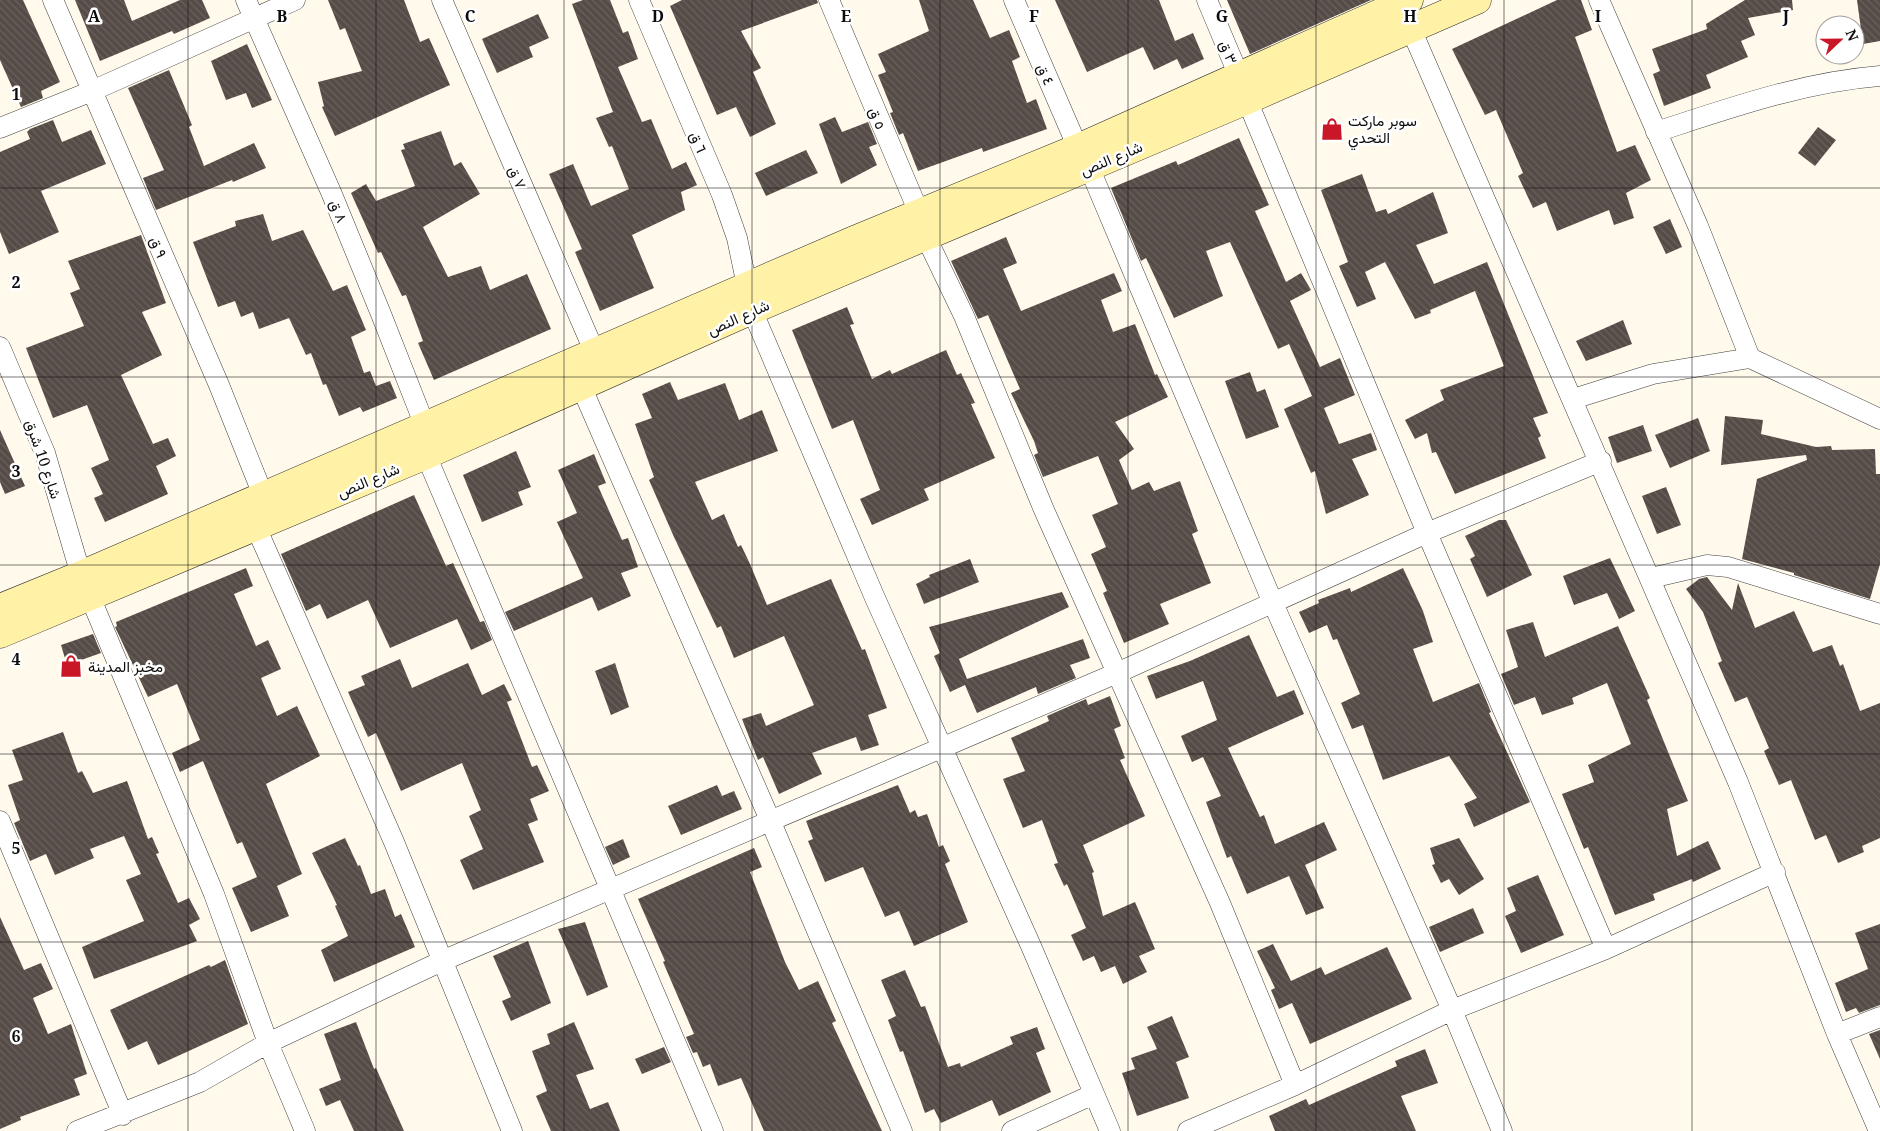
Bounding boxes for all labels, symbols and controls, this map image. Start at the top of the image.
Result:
text: A [88,5,101,27]
text: B [277,5,288,27]
text: C [465,5,476,27]
text: D [652,5,664,27]
text: E [841,5,851,27]
text: F [1029,5,1039,27]
text: G [1216,5,1228,27]
text: H [1403,5,1417,27]
text: I [1595,5,1601,27]
text: J [1782,5,1790,27]
north arrow [1815,15,1865,65]
text: N [1842,26,1863,44]
street label: ٣ ق [1215,37,1243,67]
street label: ٤ ق [1033,60,1059,88]
text: 1 [11,83,21,105]
street label: ٥ ق [864,104,892,132]
place label: سوبر ماركت التحدي [1348,110,1417,151]
shop icon: سوبر ماركت التحدي [1319,116,1345,142]
street label: ٦ ق [686,128,712,156]
street label: شارع النص [1077,136,1146,182]
street label: ٧ ق [504,162,532,192]
street label: ٨ ق [325,197,353,226]
street label: ٩ ق [146,233,172,261]
text: 2 [11,271,21,293]
street label: شارع النص [704,294,773,341]
street label: شارع 10 شرق [19,417,67,502]
street label: شارع النص [334,458,403,504]
text: 3 [11,460,21,482]
text: 4 [11,648,21,670]
shop icon: مخبز المدينة [58,653,84,679]
place label: مخبز المدينة [88,656,163,676]
text: 5 [11,837,21,859]
text: 6 [11,1025,21,1047]

